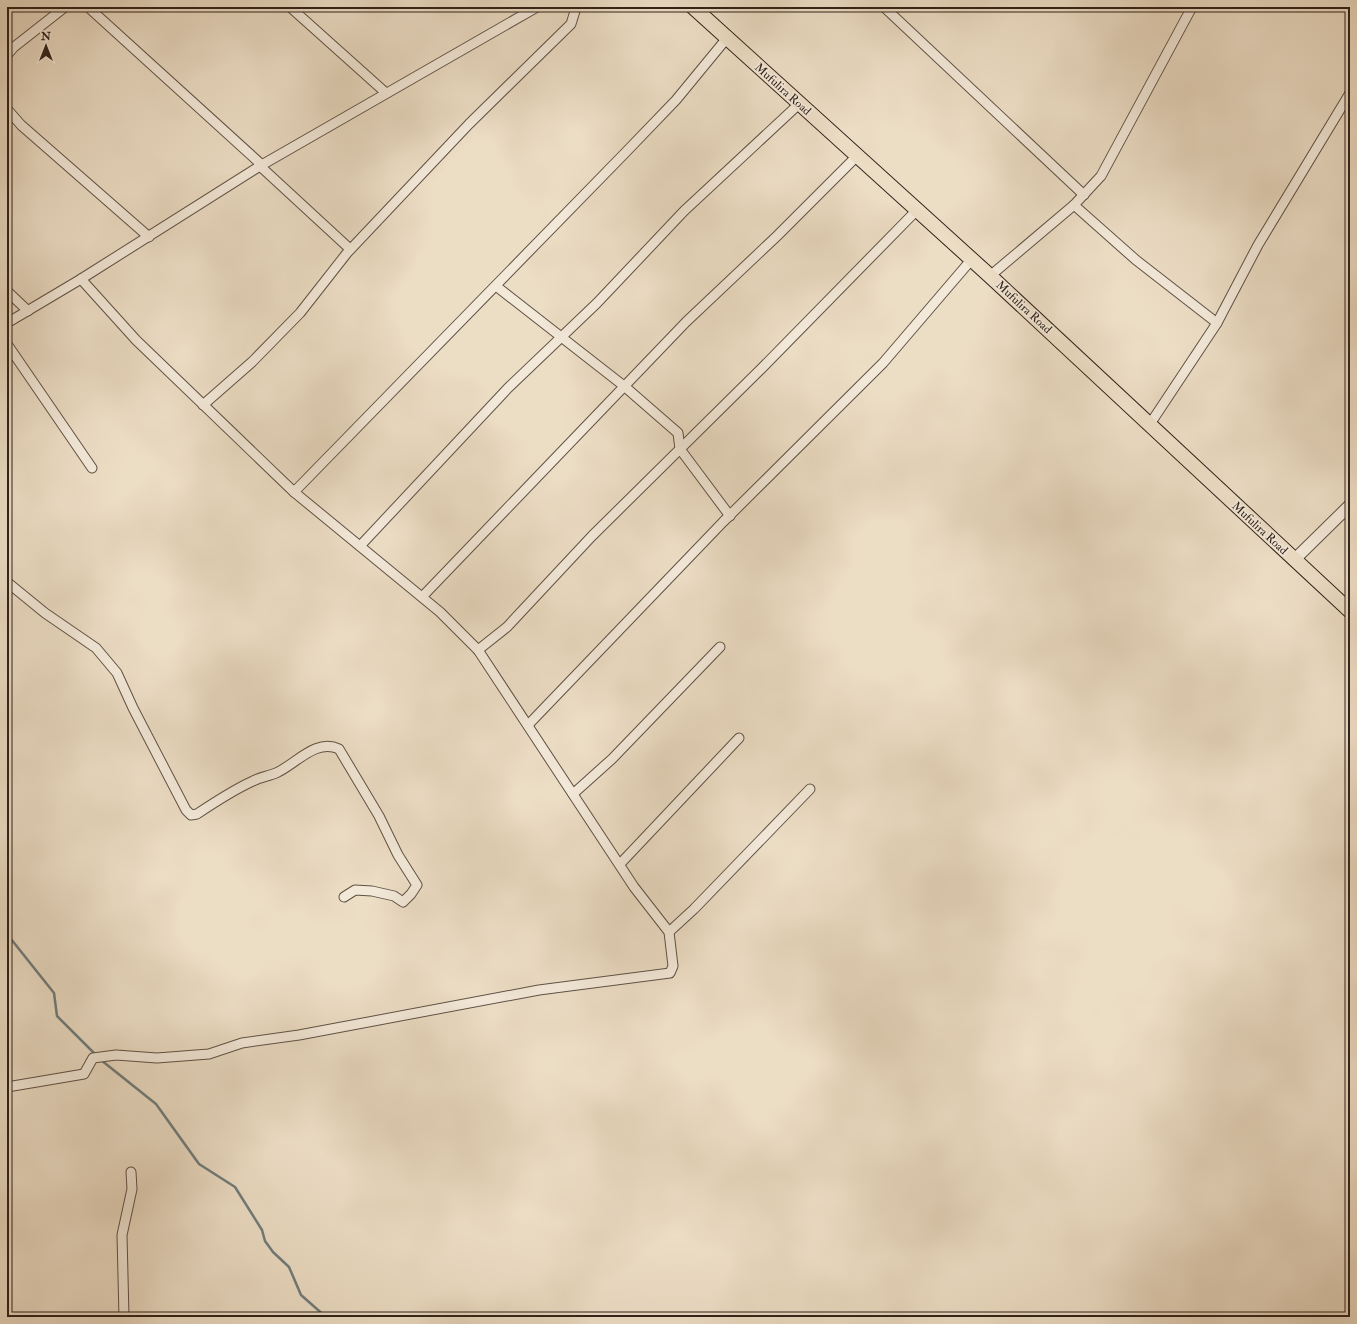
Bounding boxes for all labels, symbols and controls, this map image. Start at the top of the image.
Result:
north arrow [26,26,66,66]
text: N [40,30,52,43]
street label: Mufulira Road [751,60,814,119]
street label: Mufulira Road [993,278,1055,337]
street label: Mufulira Road [1229,499,1291,558]

